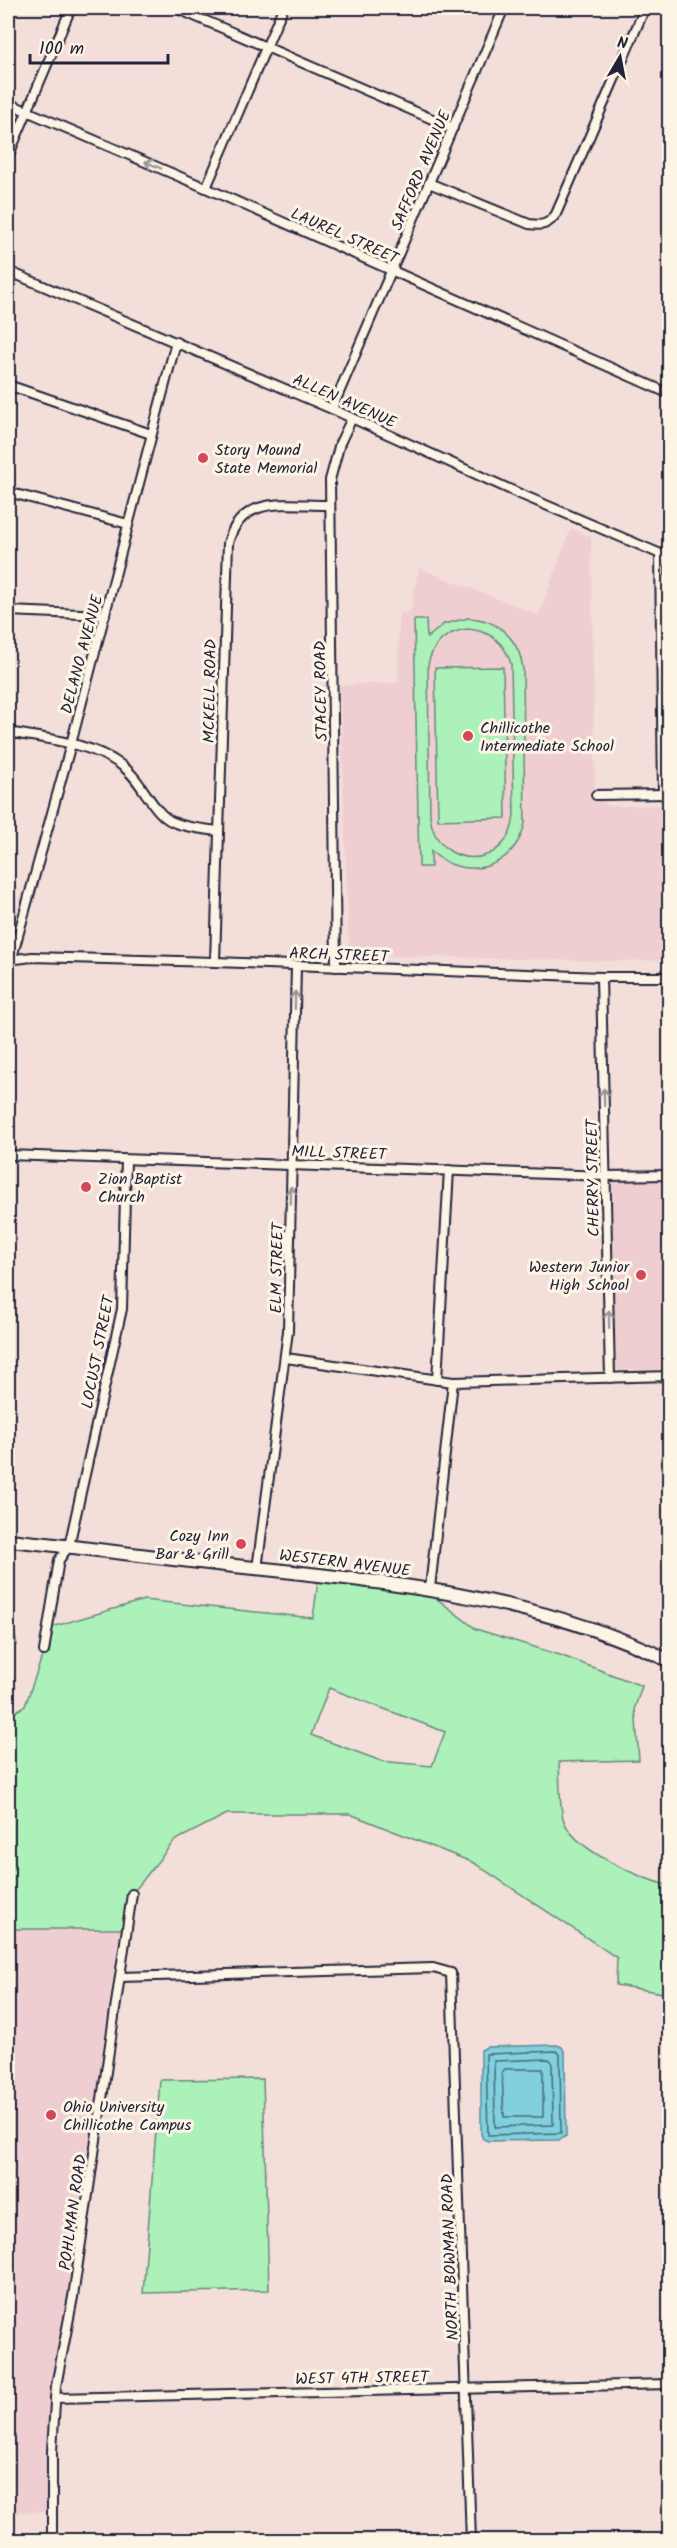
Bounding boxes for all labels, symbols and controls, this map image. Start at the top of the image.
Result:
scale bar [30,27,168,65]
north arrow [590,27,650,87]
text: N [615,31,629,57]
text: 100 m [39,35,84,64]
street label: SAFFORD AVENUE [385,106,458,234]
one-way arrow [144,159,162,171]
street label: LAUREL STREET [287,201,404,272]
street label: ALLEN AVENUE [289,367,401,436]
place label: Story Mound State Memorial [215,438,317,481]
marker: Story Mound State Memorial [196,451,210,465]
street label: DELANO AVENUE [55,591,111,717]
street label: MCKELL ROAD [197,639,224,743]
street label: STACEY ROAD [308,640,335,741]
place label: Chillicothe Intermediate School [480,716,614,759]
marker: Chillicothe Intermediate School [461,729,475,743]
street label: ARCH STREET [289,941,391,970]
one-way arrow [289,990,301,1010]
one-way arrow [598,1087,609,1107]
street label: CHERRY STREET [580,1118,607,1237]
street label: MILL STREET [291,1139,388,1168]
place label: Zion Baptist Church [98,1167,183,1210]
marker: Zion Baptist Church [79,1180,93,1194]
one-way arrow [285,1185,297,1205]
street label: ELM STREET [264,1221,291,1314]
place label: Western Junior High School [529,1255,631,1298]
marker: Western Junior High School [634,1268,648,1282]
street label: LOCUST STREET [75,1292,122,1411]
one-way arrow [603,1310,614,1330]
place label: Cozy Inn Bar & Grill [155,1524,229,1567]
marker: Cozy Inn Bar & Grill [234,1537,248,1551]
street label: WESTERN AVENUE [278,1543,413,1584]
place label: Ohio University Chillicothe Campus [63,2095,192,2138]
marker: Ohio University Chillicothe Campus [44,2108,58,2122]
street label: POHLMAN ROAD [53,2153,94,2272]
street label: NORTH BOWMAN ROAD [435,2173,466,2341]
street label: WEST 4TH STREET [295,2365,430,2392]

